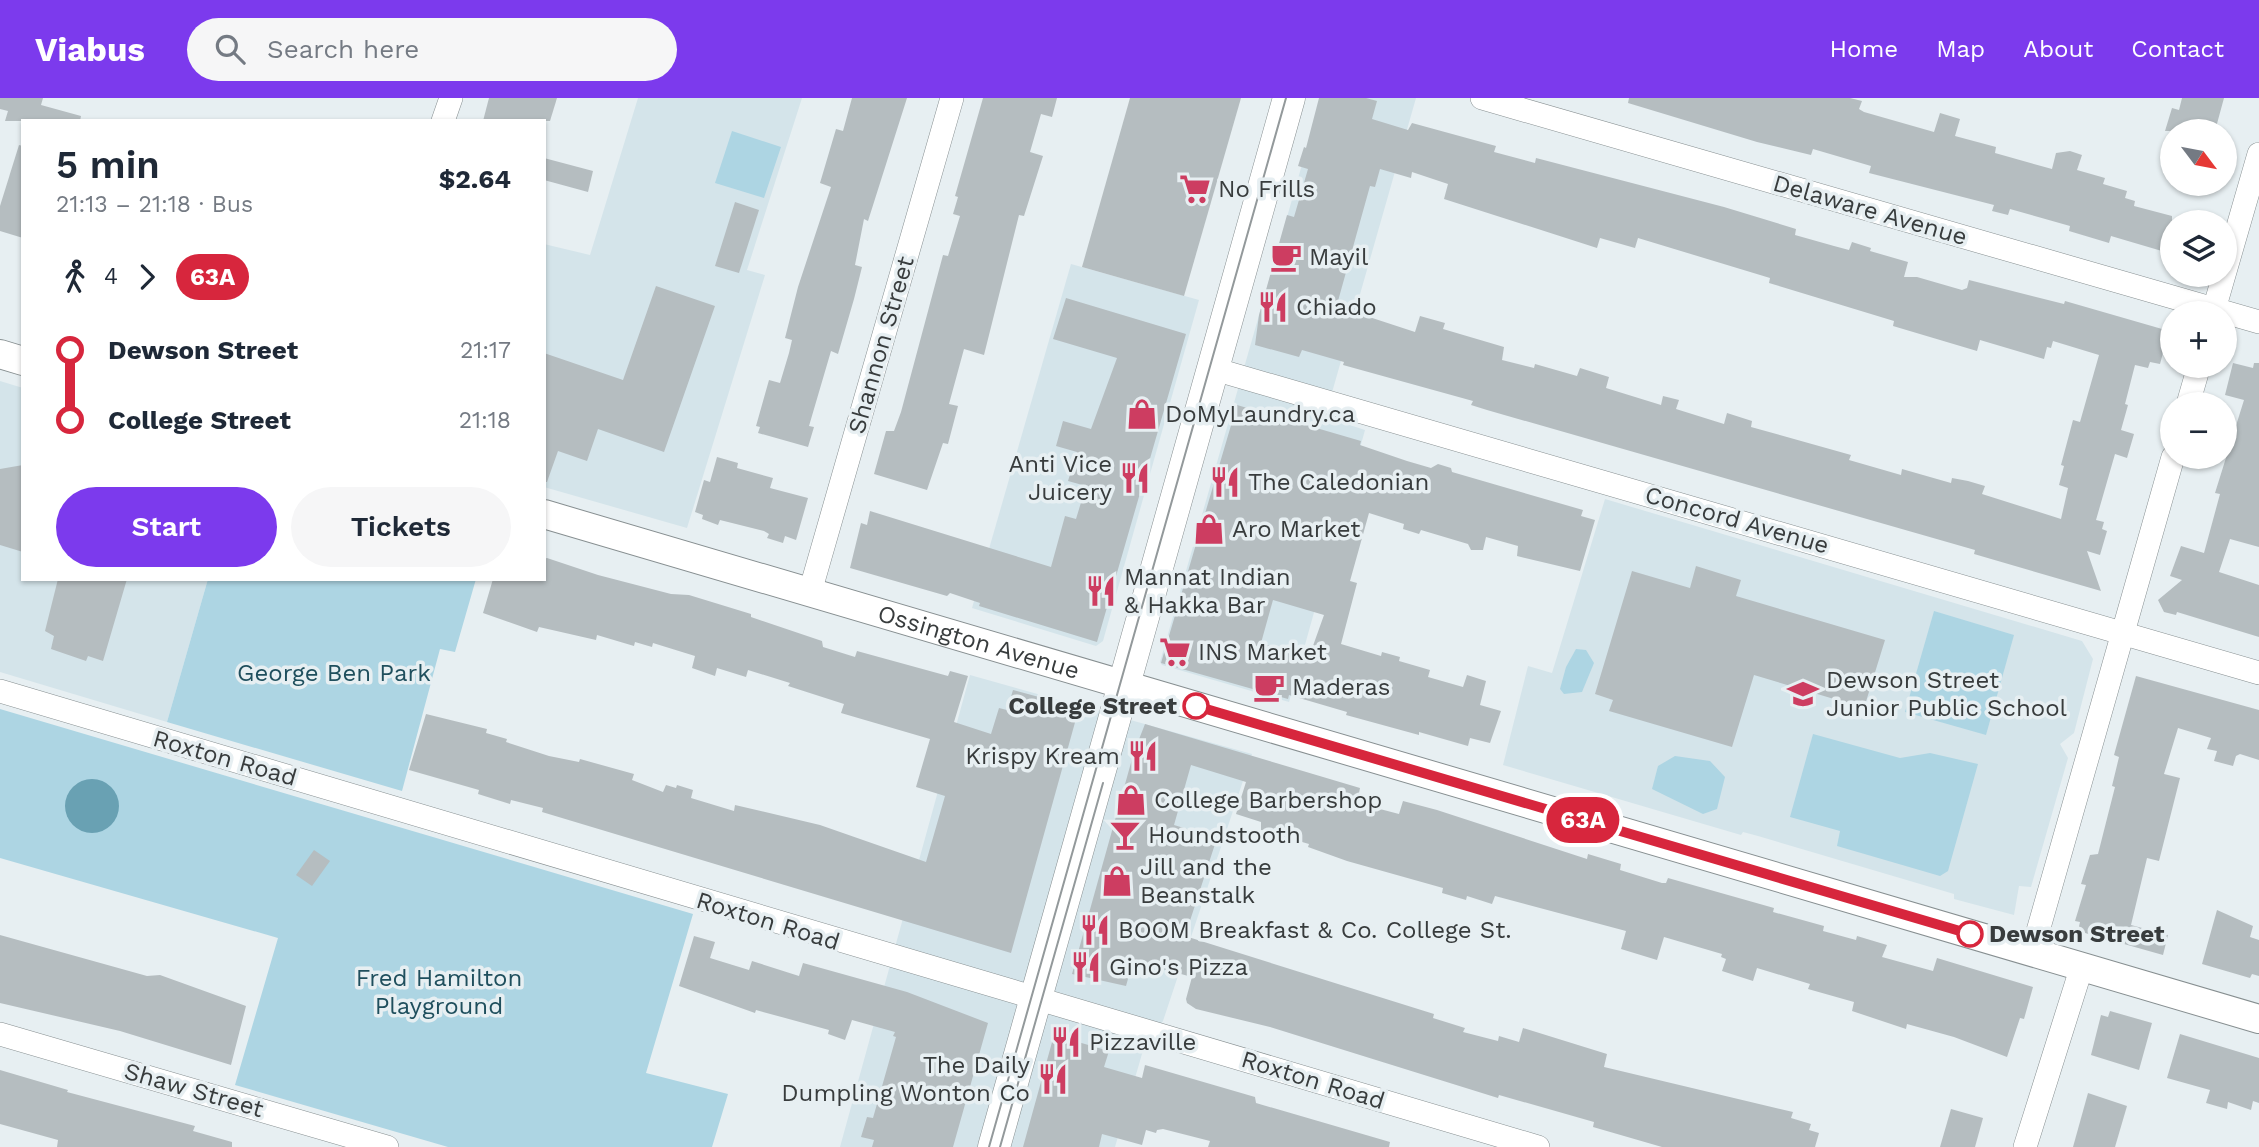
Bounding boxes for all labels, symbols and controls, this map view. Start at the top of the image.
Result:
search box [187,18,677,81]
text: Viabus [35,30,145,69]
icon: search [211,30,249,68]
text: Search here [267,34,419,64]
text: Home [1830,35,1898,63]
text: Map [1936,35,1985,63]
text: About [2023,35,2093,63]
text: Contact [2131,35,2224,63]
north arrow [2160,119,2236,196]
map controls [2160,119,2237,469]
text: 5 min [56,143,160,187]
text: $2.64 [439,164,511,194]
street label: Delaware Avenue [1770,169,1970,251]
supermarket icon: No Frills [1178,172,1212,206]
place label: No Frills [1218,175,1315,203]
text: 21:13 – 21:18 · Bus [56,191,253,218]
button: layers [2160,210,2237,287]
cafe icon: Mayil [1269,240,1303,274]
place label: Mayil [1309,243,1369,271]
street label: Shannon Street [842,253,920,437]
icon: walk [56,258,94,296]
icon: forward [128,258,166,296]
text: 4 [104,263,118,290]
text: 63A [190,263,235,291]
restaurant icon: Chiado [1256,290,1290,324]
place label: Chiado [1296,293,1377,321]
button: + [2160,301,2237,378]
text: Dewson Street [108,335,298,365]
text: 21:17 [460,337,511,364]
button: − [2160,392,2237,469]
shop icon: DoMyLaundry.ca [1125,397,1159,431]
place label: DoMyLaundry.ca [1165,400,1355,428]
text: College Street [108,405,291,435]
text: 21:18 [459,407,511,434]
place label: Anti Vice Juicery [1008,450,1113,506]
restaurant icon: Anti Vice Juicery [1118,461,1152,495]
restaurant icon: The Caledonian [1208,465,1242,499]
place label: The Caledonian [1248,468,1429,496]
street label: Concord Avenue [1642,480,1832,560]
button: Start [56,487,277,567]
button: Tickets [291,487,511,567]
shop icon: Aro Market [1192,512,1226,546]
place label: Aro Market [1232,515,1360,543]
place label: Mannat Indian & Hakka Bar [1124,563,1291,619]
restaurant icon: Mannat Indian & Hakka Bar [1084,574,1118,608]
street label: Ossington Avenue [874,599,1083,685]
supermarket icon: INS Market [1158,635,1192,669]
place label: INS Market [1198,638,1327,666]
park label: George Ben Park [237,659,431,687]
place label: Dewson Street Junior Public School [1826,666,2068,722]
cafe icon: Maderas [1252,670,1286,704]
place label: Maderas [1292,673,1391,701]
school or university icon: Dewson Street Junior Public School [1786,677,1820,711]
place label: College Street [1008,692,1177,720]
marker: College Street [1183,693,1209,719]
street label: Roxton Road [150,724,300,792]
restaurant icon: Krispy Kream [1126,739,1160,773]
place label: Krispy Kream [965,742,1120,770]
shop icon: College Barbershop [1114,783,1148,817]
place label: College Barbershop [1154,786,1382,814]
line badge: 63A [1543,797,1623,843]
text: 63A [1560,806,1606,834]
bar icon: Houndstooth [1108,818,1142,852]
place label: Houndstooth [1148,821,1301,849]
place label: Jill and the Beanstalk [1140,853,1272,909]
shop icon: Jill and the Beanstalk [1100,864,1134,898]
street label: Roxton Road [693,886,843,956]
restaurant icon: BOOM Breakfast & Co. College St. [1078,913,1112,947]
place label: BOOM Breakfast & Co. College St. [1118,916,1512,944]
place label: Dewson Street [1989,920,2165,948]
marker: Dewson Street [1957,921,1983,947]
restaurant icon: Gino's Pizza [1069,950,1103,984]
place label: Gino's Pizza [1109,953,1248,981]
park label: Fred Hamilton Playground [356,964,522,1020]
restaurant icon: Pizzaville [1049,1025,1083,1059]
place label: Pizzaville [1089,1028,1196,1056]
street label: Roxton Road [1238,1045,1388,1115]
place label: The Daily Dumpling Wonton Co [781,1051,1031,1107]
street label: Shaw Street [121,1057,267,1123]
restaurant icon: The Daily Dumpling Wonton Co [1036,1062,1070,1096]

